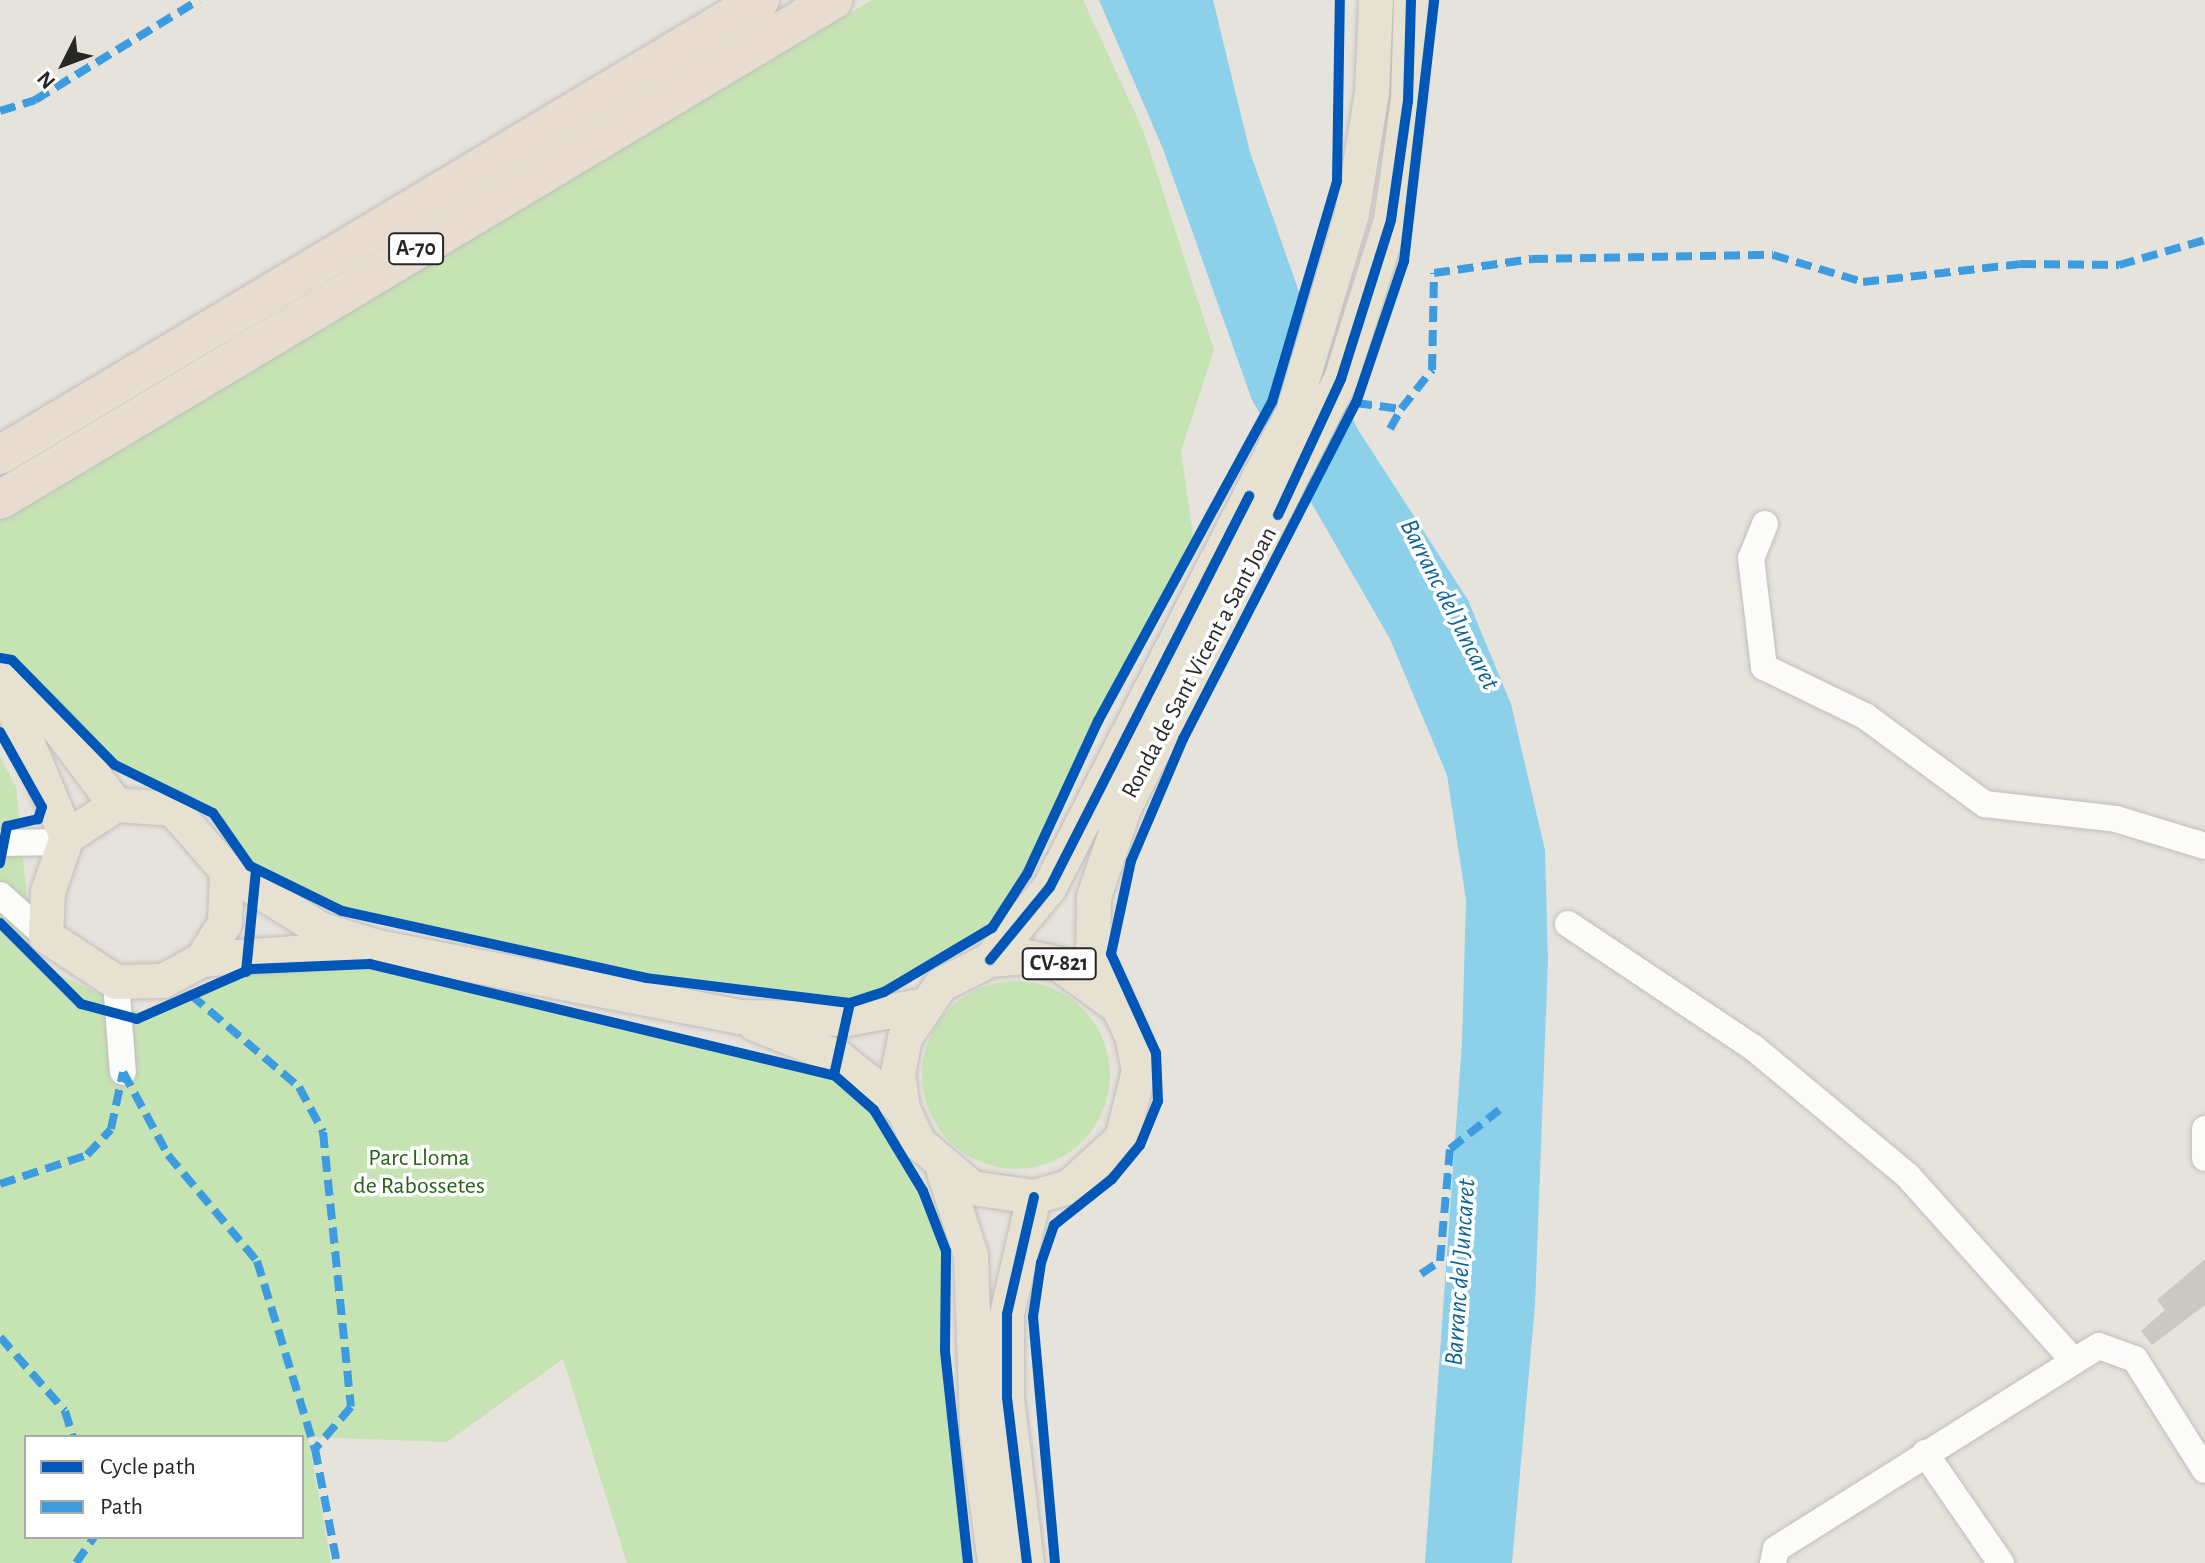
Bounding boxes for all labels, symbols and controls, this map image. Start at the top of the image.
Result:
north arrow [24,24,104,104]
text: N [33,67,59,93]
road number: A-70 [388,231,444,267]
water label: Barranc del Juncaret [1392,514,1506,696]
street label: Ronda de Sant Vicent a Sant Joan [1116,522,1284,804]
road number: CV-821 [1021,946,1097,982]
park label: Parc Lloma de Rabossetes [353,1145,485,1201]
water label: Barranc del Juncaret [1439,1177,1483,1367]
legend [24,1435,304,1539]
text: Cycle path [100,1455,196,1479]
text: Path [100,1495,143,1519]

